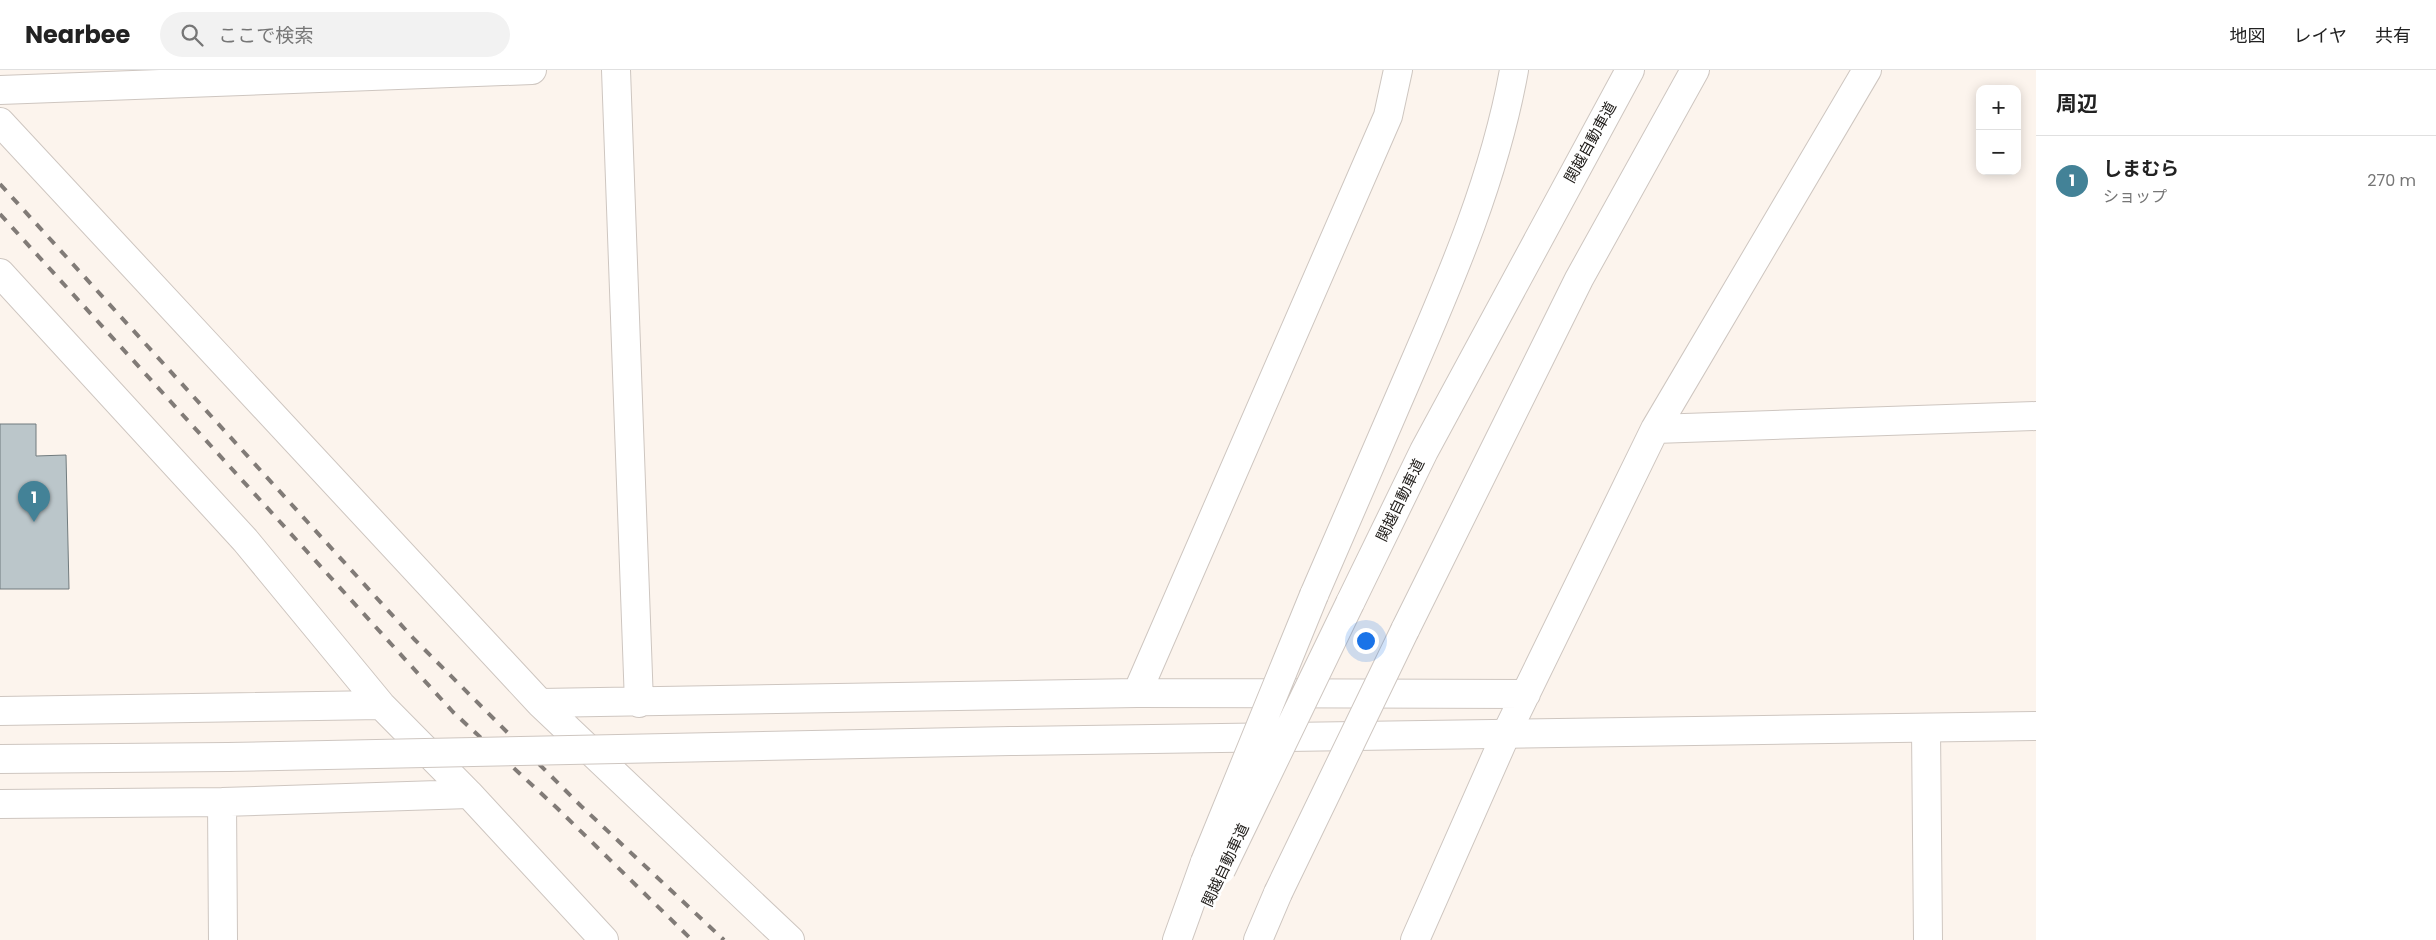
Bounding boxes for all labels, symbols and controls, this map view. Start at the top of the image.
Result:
search box [160,12,510,57]
text: Nearbee [25,18,130,51]
icon: search [178,21,206,49]
text: ここで検索 [218,22,313,49]
text: 地図 [2230,23,2266,48]
text: レイヤ [2294,23,2347,48]
text: 共有 [2375,23,2411,48]
map controls [1976,85,2021,175]
button: + [1976,85,2021,130]
text: 周辺 [2056,89,2098,118]
street label: 関越自動車道 [1559,98,1621,186]
button: − [1976,130,2021,175]
text: しまむら [2103,155,2179,182]
text: 1 [2069,169,2075,192]
text: 270 m [2367,169,2416,192]
text: ショップ [2103,185,2167,208]
street label: 関越自動車道 [1371,455,1429,545]
pin: 1 [18,481,50,522]
your location [1353,628,1379,654]
street label: 関越自動車道 [1196,820,1254,910]

